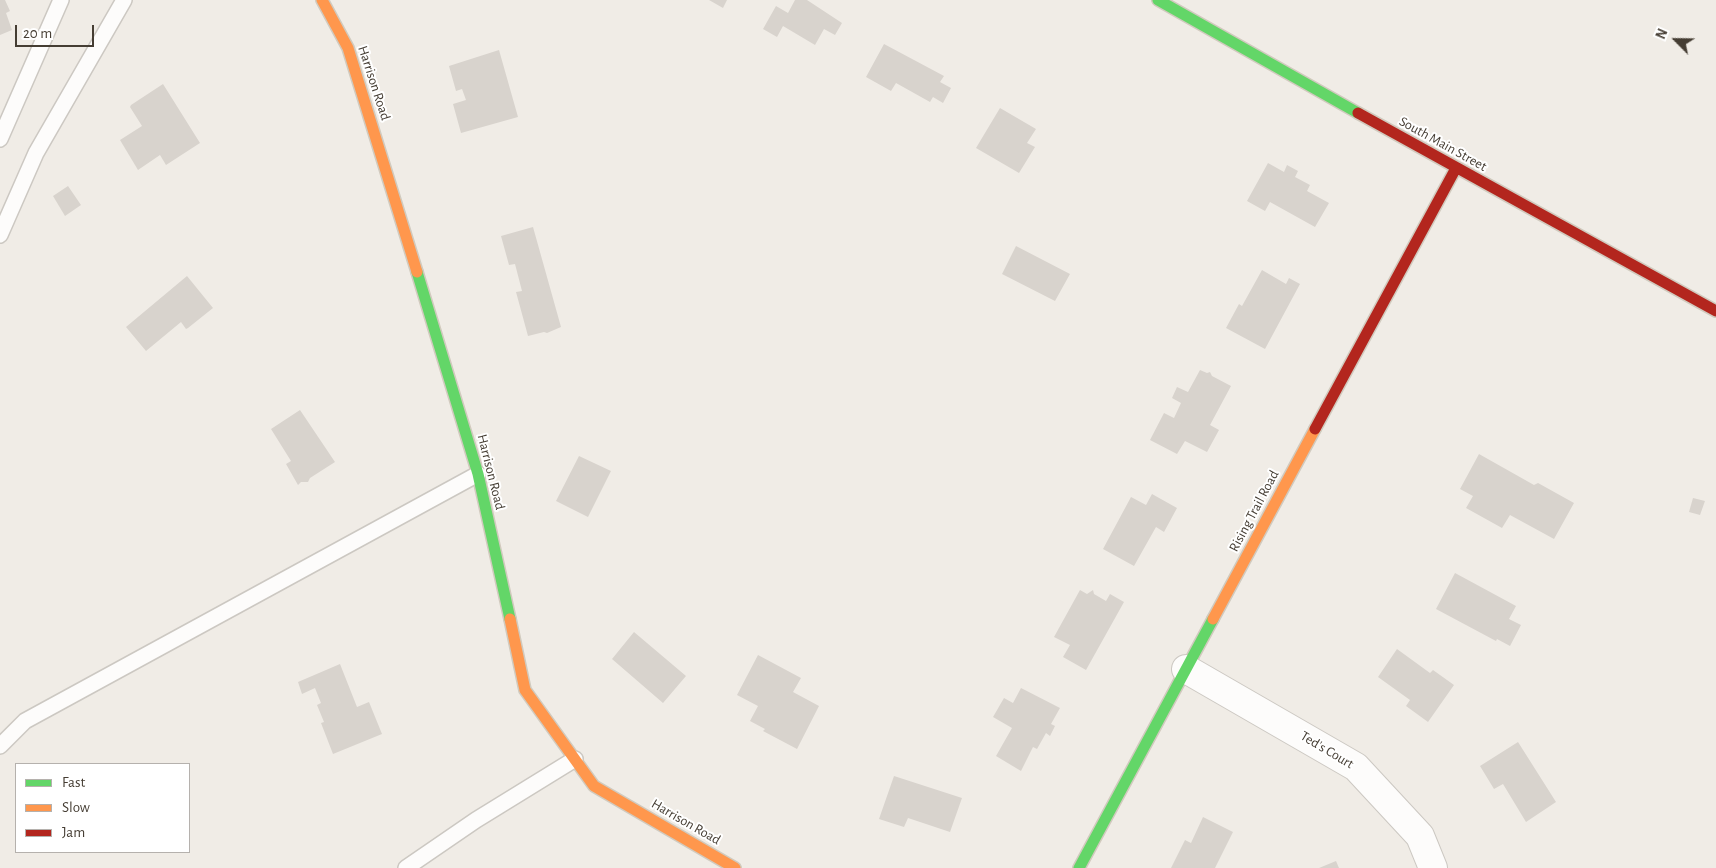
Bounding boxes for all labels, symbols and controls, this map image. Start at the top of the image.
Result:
scale bar [18,15,96,47]
north arrow [1651,15,1701,65]
text: 20 m [23,26,52,41]
text: N [1654,27,1671,41]
street label: Harrison Road [354,44,394,122]
street label: South Main Street [1396,113,1490,175]
street label: Harrison Road [473,432,509,512]
street label: Rising Trail Road [1225,467,1283,555]
street label: Ted's Court [1297,728,1357,772]
legend [15,763,190,853]
text: Fast [62,775,85,790]
street label: Harrison Road [648,795,724,849]
text: Slow [62,800,90,815]
text: Jam [62,825,85,840]

